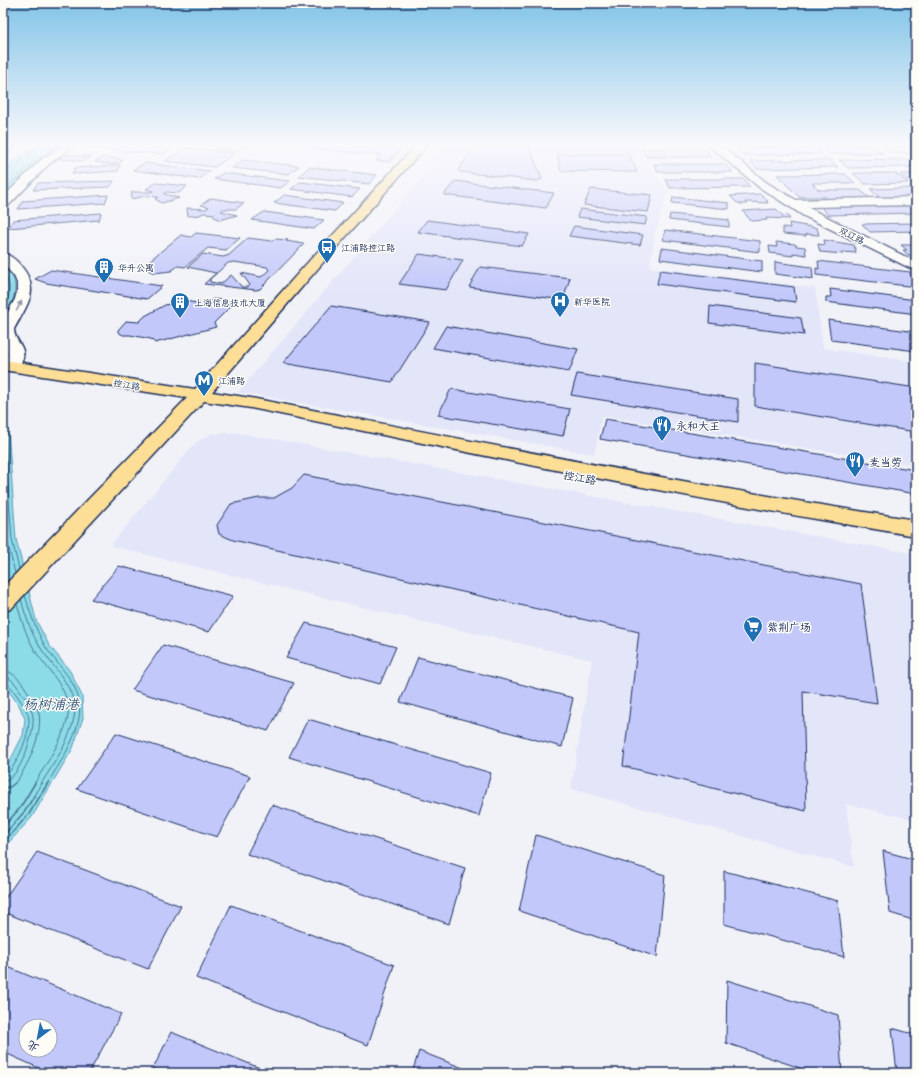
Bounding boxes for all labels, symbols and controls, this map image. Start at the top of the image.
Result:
street label: 双辽路 [837,223,867,247]
bus stop icon: 江浦路控江路 [316,236,338,264]
place label: 江浦路控江路 [341,240,395,254]
building icon: 华升公寓 [93,256,115,284]
place label: 华升公寓 [118,260,154,274]
hospital icon: 新华医院 [549,290,571,318]
building icon: 上海信息技术大厦 [169,291,191,319]
place label: 新华医院 [574,294,610,308]
place label: 上海信息技术大厦 [194,295,266,309]
one-way arrow [16,301,22,312]
metro station icon: 江浦路 [193,369,215,397]
place label: 江浦路 [218,373,245,387]
street label: 控江路 [113,375,141,393]
restaurant icon: 永和大王 [651,414,673,442]
place label: 永和大王 [676,417,720,434]
restaurant icon: 麦当劳 [844,450,866,478]
place label: 麦当劳 [869,453,902,470]
street label: 控江路 [562,466,598,488]
supermarket icon: 紫荆广场 [742,615,764,643]
place label: 紫荆广场 [767,618,811,635]
water label: 杨树浦港 [23,693,81,714]
north arrow [18,1018,58,1058]
text: 北 [23,1037,42,1057]

